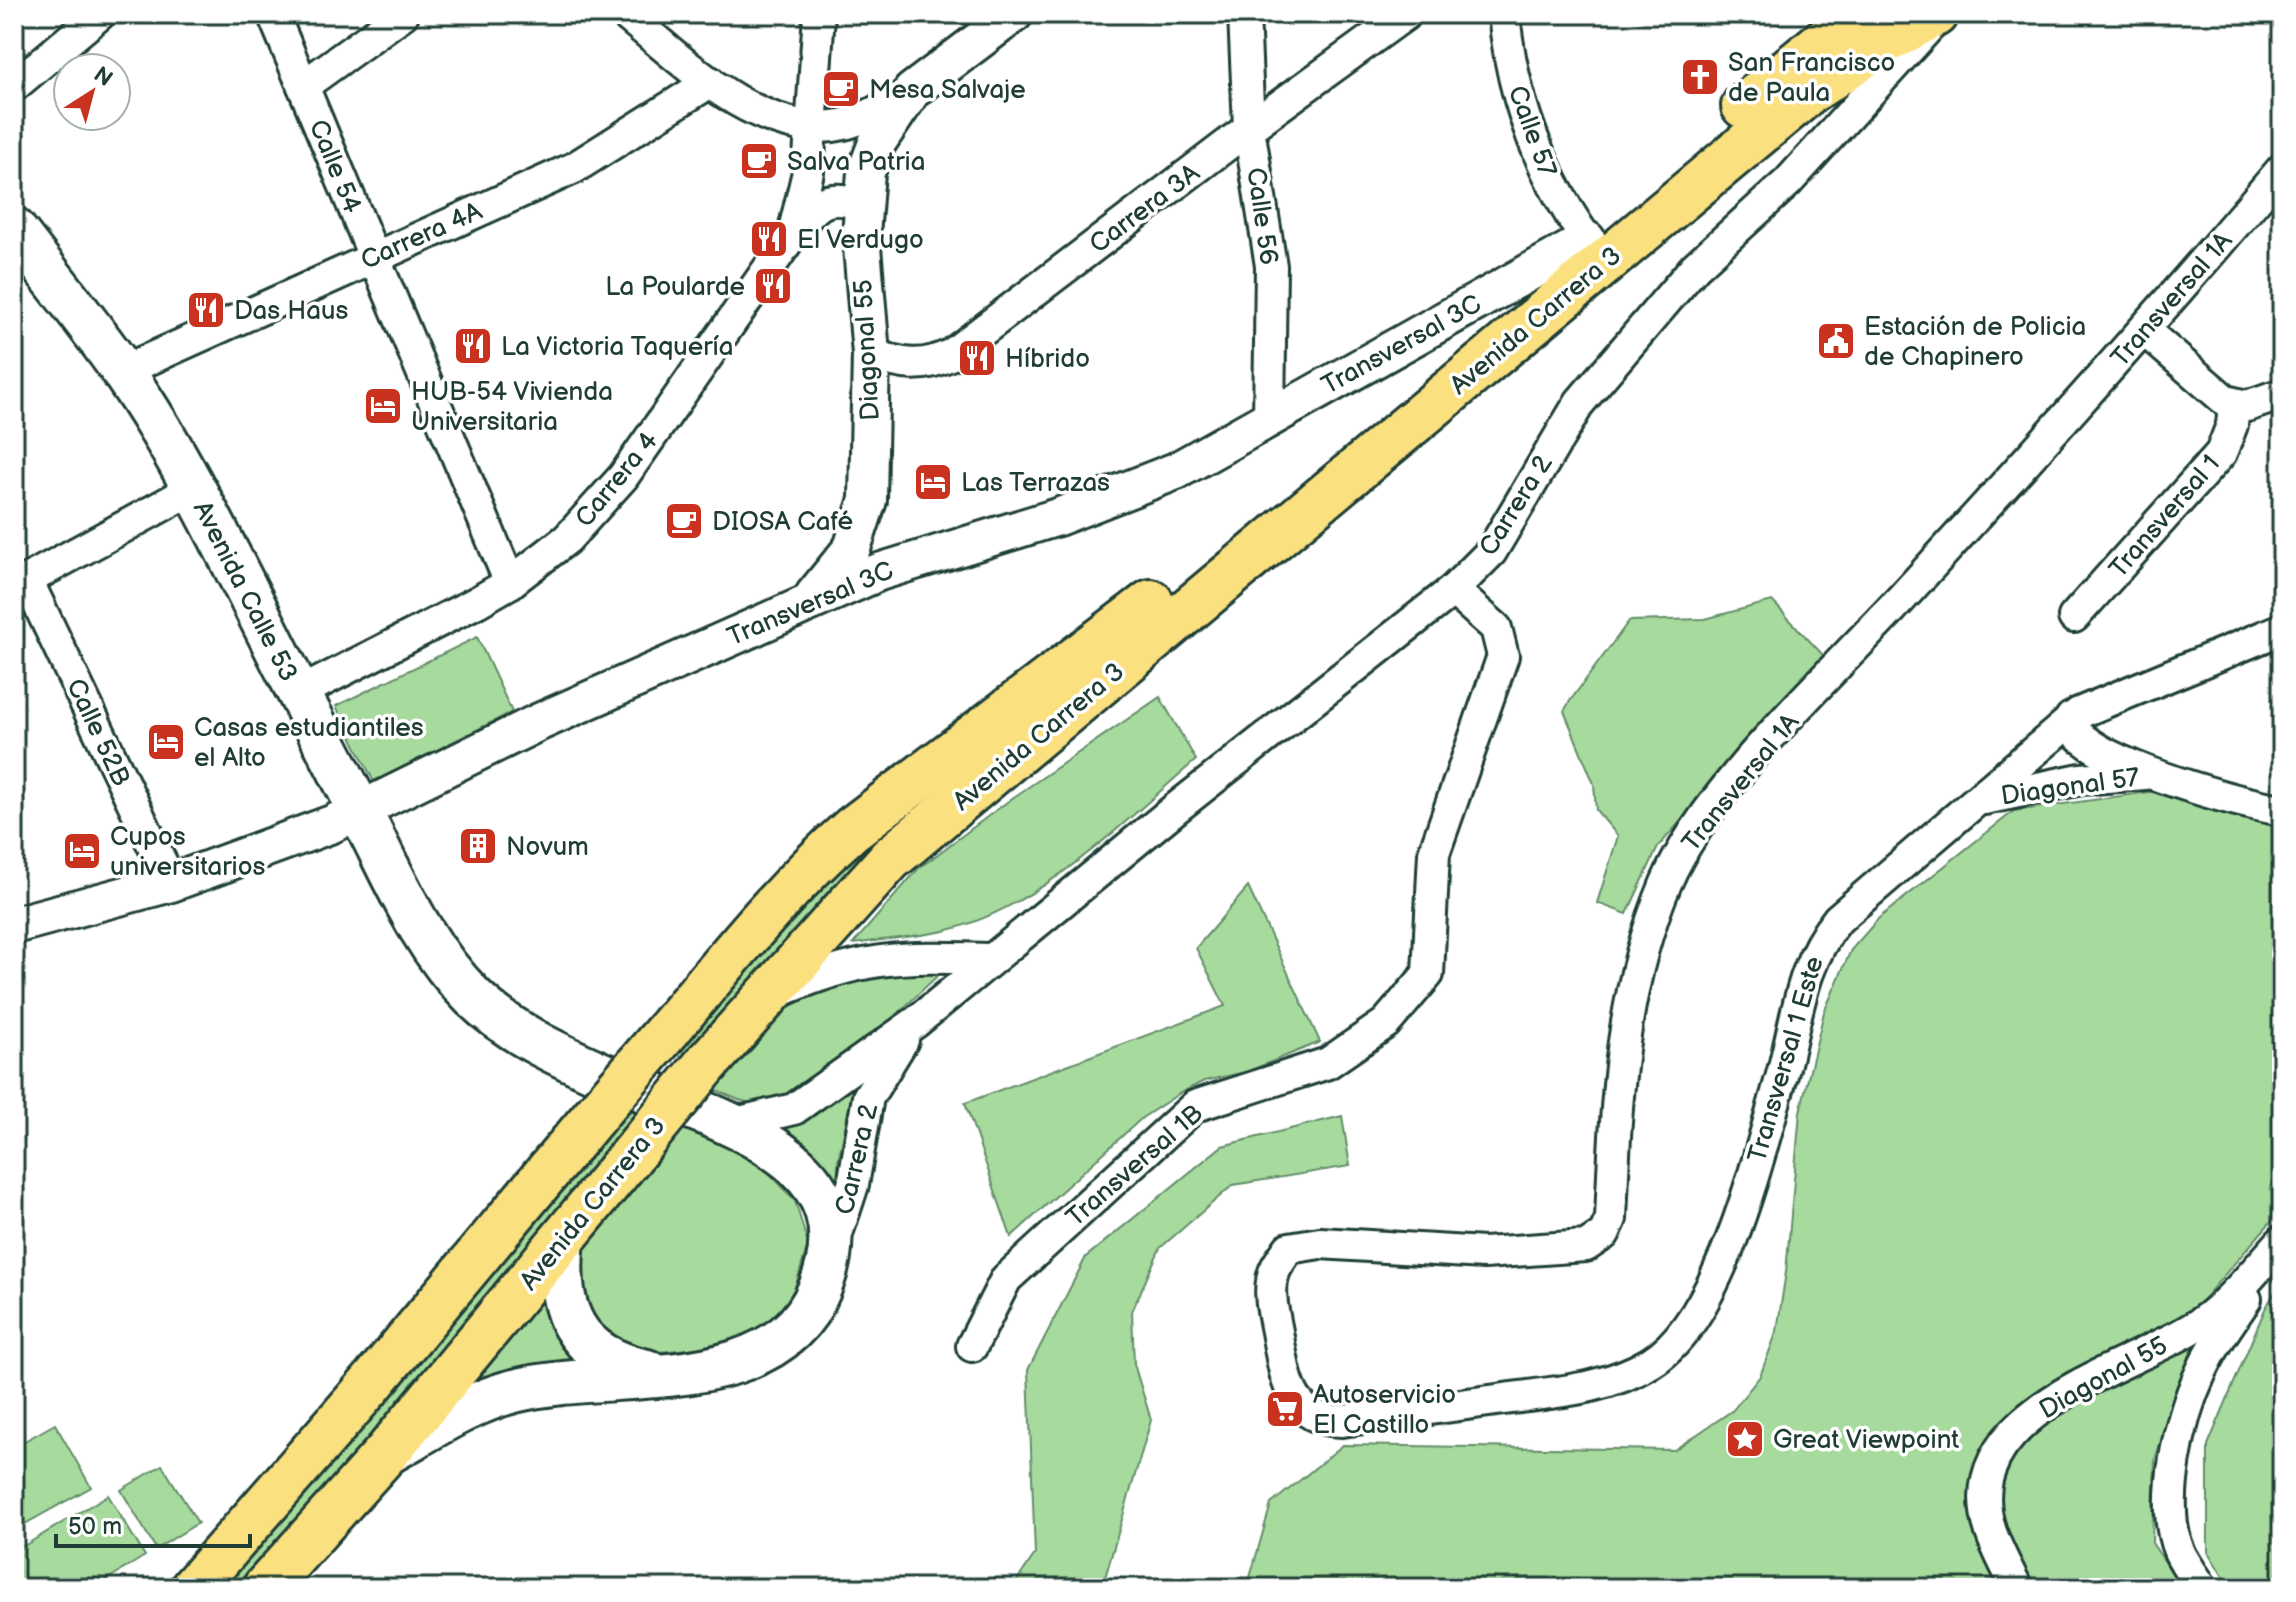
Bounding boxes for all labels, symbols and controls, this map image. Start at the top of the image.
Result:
place label: San Francisco de Paula [1728,48,1895,109]
north arrow [52,52,132,132]
church icon: San Francisco de Paula [1679,56,1721,98]
text: N [88,61,117,93]
cafe icon: Mesa Salvaje [820,68,862,110]
place label: Mesa Salvaje [869,75,1026,106]
street label: Calle 57 [1501,82,1562,182]
street label: Calle 54 [302,115,367,218]
cafe icon: Salva Patria [738,140,780,182]
place label: Salva Patria [787,147,925,178]
street label: Carrera 3A [1084,158,1206,261]
street label: Calle 56 [1239,166,1284,267]
street label: Carrera 4A [356,196,487,277]
restaurant icon: El Verdugo [748,218,790,260]
place label: El Verdugo [797,225,924,256]
street label: Transversal 1A [2105,226,2239,374]
street label: Avenida Carrera 3 [1444,241,1628,402]
restaurant icon: La Poularde [752,265,794,307]
place label: La Poularde [605,272,745,303]
street label: Diagonal 55 [848,278,887,421]
restaurant icon: Das Haus [185,289,227,331]
street label: Transversal 3C [1317,289,1487,402]
place label: Das Haus [234,296,348,327]
place label: Estación de Policia de Chapinero [1864,312,2086,373]
public building icon: Estación de Policia de Chapinero [1815,320,1857,362]
restaurant icon: La Victoria Taquería [452,325,494,367]
place label: La Victoria Taquería [501,332,733,363]
restaurant icon: Híbrido [956,337,998,379]
place label: Híbrido [1005,344,1090,375]
place label: HUB-54 Vivienda Universitaria [411,377,613,438]
hotel icon: HUB-54 Vivienda Universitaria [362,385,404,427]
street label: Carrera 4 [569,426,665,534]
street label: Carrera 2 [1473,449,1560,562]
street label: Transversal 1 [2103,449,2227,585]
hotel icon: Las Terrazas [912,461,954,503]
place label: Las Terrazas [961,468,1110,499]
street label: Avenida Calle 53 [186,496,303,687]
cafe icon: DIOSA Café [663,500,705,542]
place label: DIOSA Café [712,507,853,538]
street label: Transversal 3C [723,555,898,653]
street label: Avenida Carrera 3 [947,657,1131,818]
street label: Calle 52B [59,674,136,791]
street label: Transversal 1A [1676,708,1806,858]
place label: Casas estudiantiles el Alto [194,713,424,774]
hotel icon: Casas estudiantiles el Alto [145,721,187,763]
street label: Diagonal 57 [1999,762,2142,813]
place label: Cupos universitarios [110,822,265,883]
building icon: Novum [457,825,499,867]
hotel icon: Cupos universitarios [61,830,103,872]
place label: Novum [506,832,589,863]
street label: Transversal 1 Este [1742,953,1831,1166]
street label: Transversal 1B [1060,1098,1210,1234]
street label: Carrera 2 [830,1100,885,1218]
street label: Avenida Carrera 3 [514,1111,672,1297]
street label: Diagonal 55 [2034,1330,2173,1426]
place label: Autoservicio El Castillo [1313,1380,1456,1441]
supermarket icon: Autoservicio El Castillo [1264,1388,1306,1430]
place icon: Great Viewpoint [1724,1418,1766,1460]
place label: Great Viewpoint [1773,1425,1959,1456]
scale bar [56,1498,250,1548]
text: 50 m [68,1512,122,1541]

